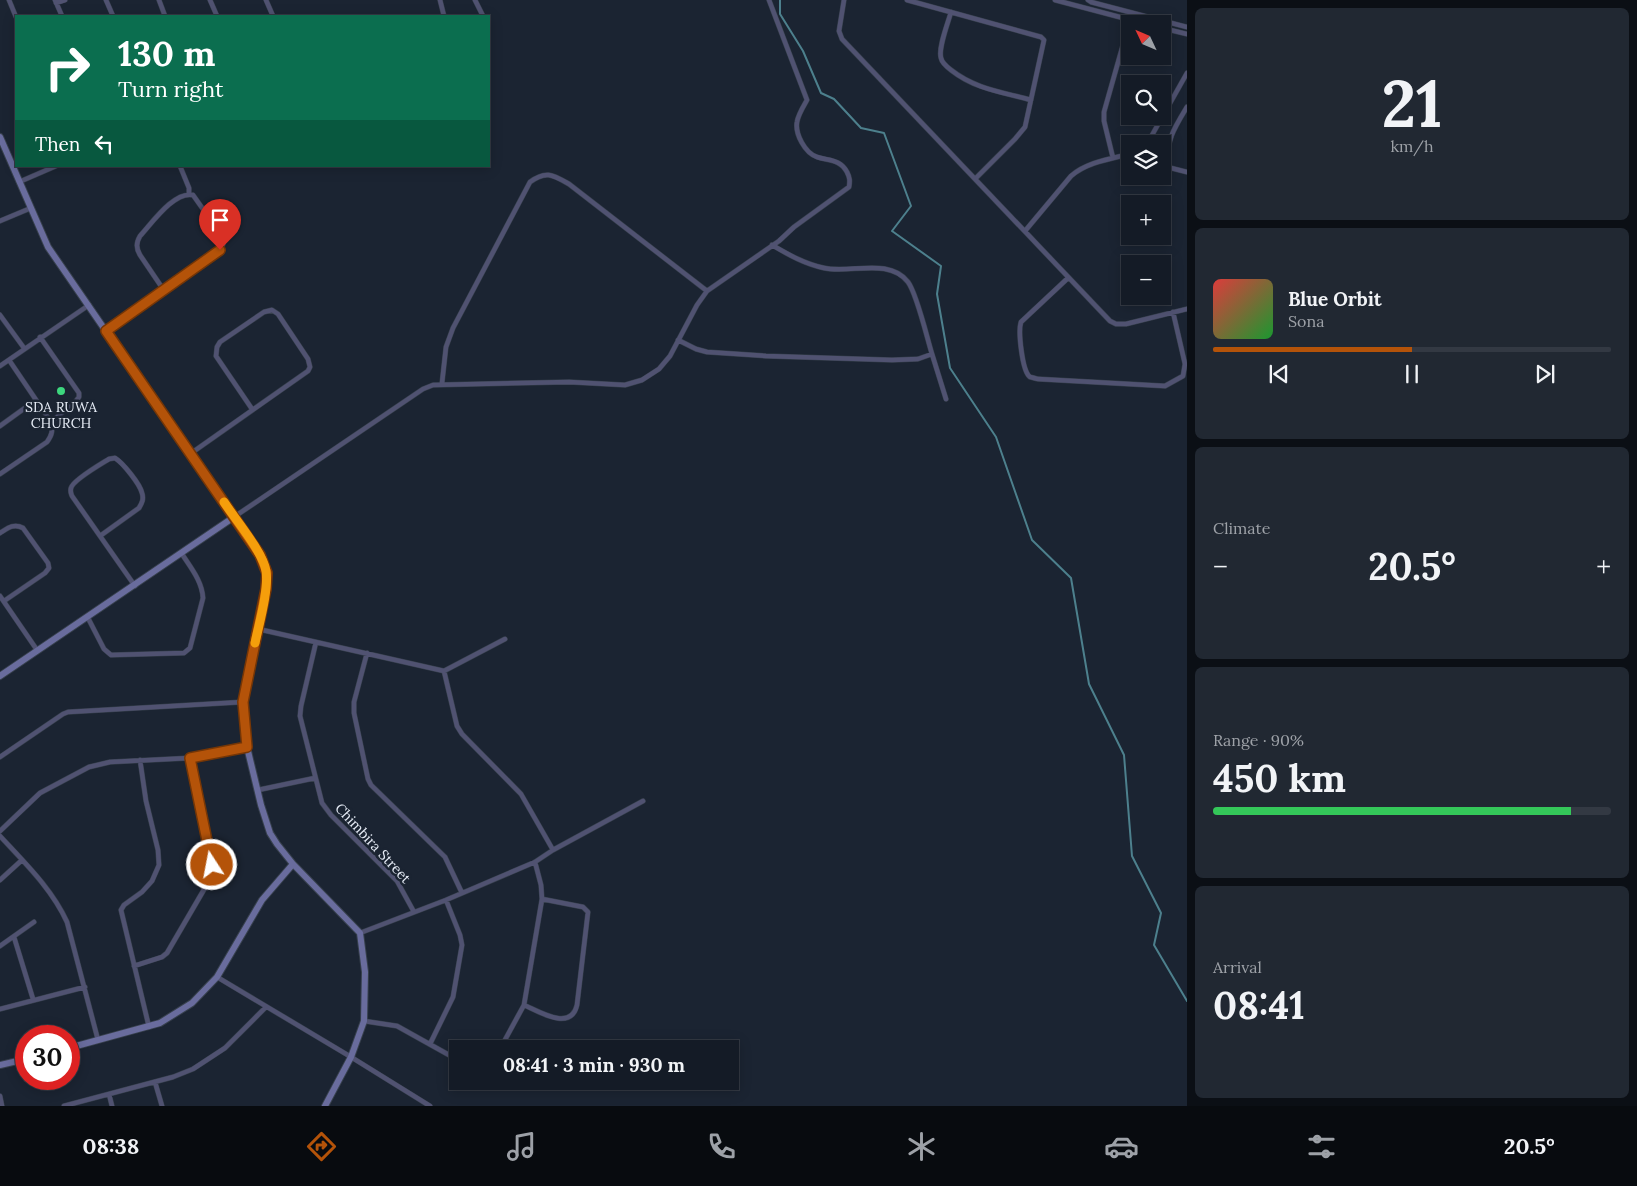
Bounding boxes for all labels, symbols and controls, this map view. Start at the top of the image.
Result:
north arrow [1121,15,1171,65]
map controls [1121,15,1171,305]
text: 130 m [118,31,215,76]
icon: right [35,35,100,100]
text: 21 [1381,62,1443,145]
text: Turn right [118,75,223,103]
button: search [1121,75,1171,125]
icon: left [90,130,118,158]
text: Then [35,132,80,156]
button: layers [1121,135,1171,185]
text: km/h [1390,136,1434,156]
button: + [1121,195,1171,245]
pin [199,199,241,250]
icon: arrive [206,206,234,234]
button: − [1121,255,1171,305]
text: Blue Orbit [1288,287,1382,311]
text: Sona [1288,311,1324,331]
icon: previous [1265,360,1293,388]
icon: pause [1398,360,1426,388]
icon: next [1531,360,1559,388]
marker: SDA RUWA CHURCH [55,385,67,397]
place label: SDA RUWA CHURCH [25,398,97,432]
text: Climate [1213,518,1270,538]
text: 20.5° [1368,542,1456,590]
text: − [1213,549,1228,585]
text: + [1596,549,1611,585]
text: Range · 90% [1213,730,1304,750]
text: 450 km [1213,754,1346,802]
street label: Chimbira Street [331,799,415,887]
position arrow [185,838,237,890]
text: Arrival [1213,957,1262,977]
text: 08:41 [1213,981,1305,1029]
speed limit sign: 30 [15,1025,80,1090]
text: 08:41 · 3 min · 930 m [503,1053,685,1077]
icon: directions [304,1129,339,1164]
icon: music [504,1129,539,1164]
icon: phone [704,1129,739,1164]
icon: climate [904,1129,939,1164]
icon: car [1104,1129,1139,1164]
icon: filters [1304,1129,1339,1164]
text: 08:38 [82,1132,139,1160]
text: 20.5° [1504,1132,1555,1160]

